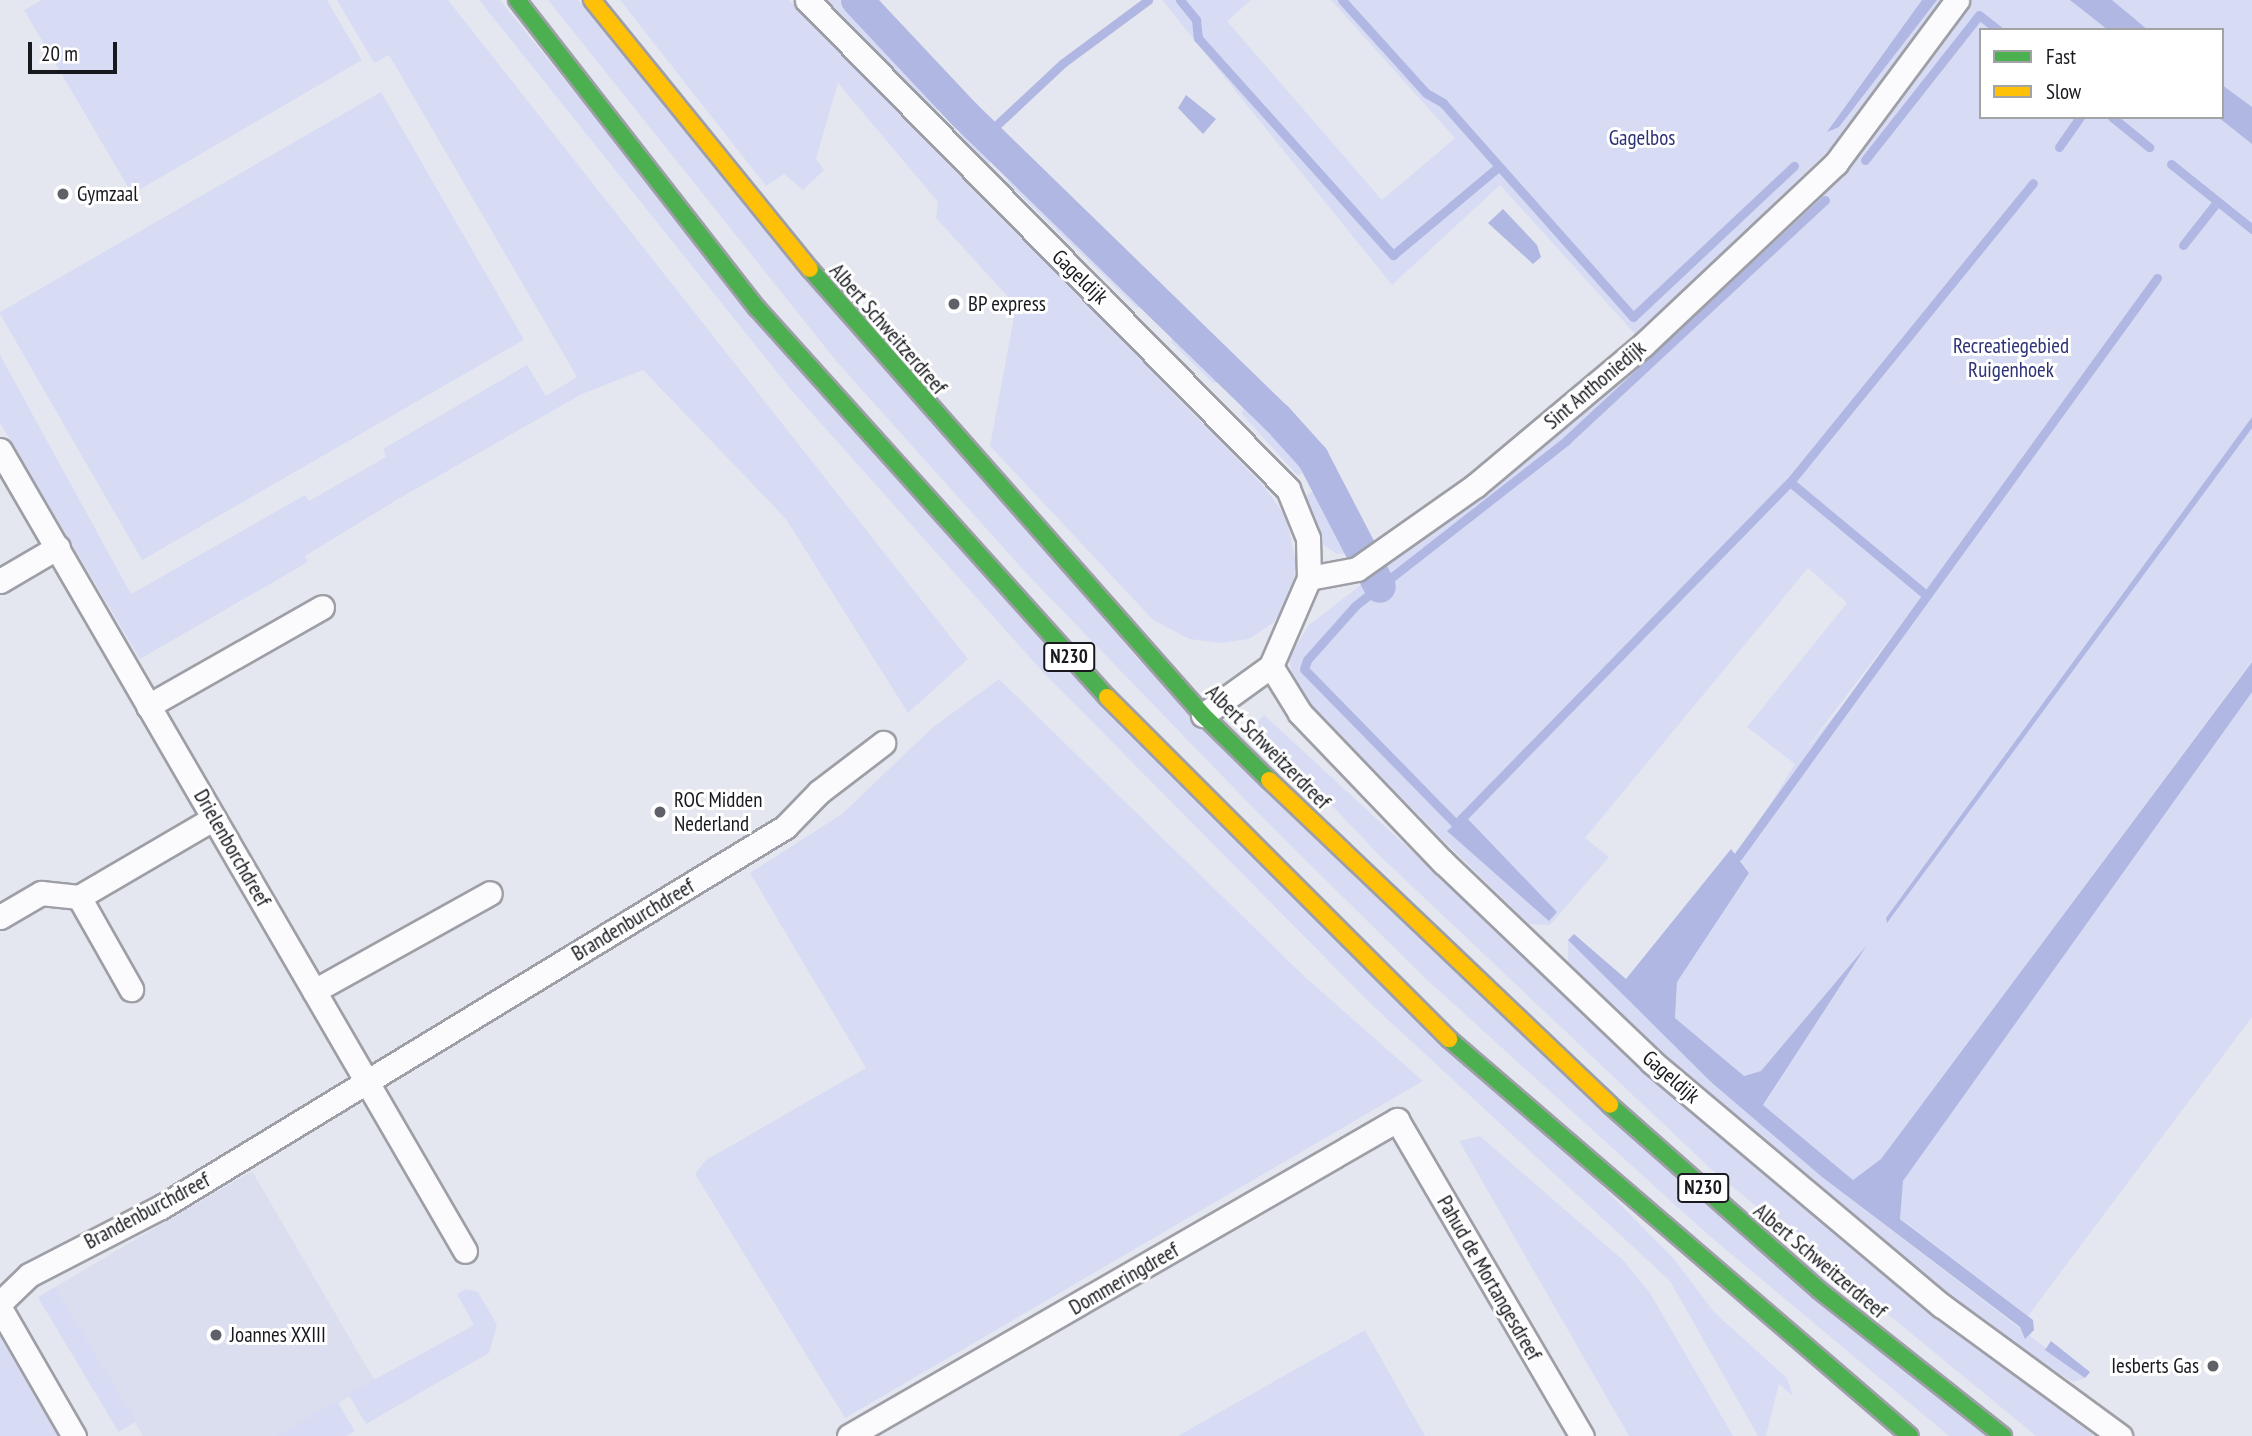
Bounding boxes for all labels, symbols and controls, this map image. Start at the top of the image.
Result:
scale bar [32,28,121,72]
legend [1979,28,2224,119]
text: 20 m [41,40,78,67]
text: Fast [2046,43,2076,70]
text: Slow [2046,78,2081,105]
park label: Gagelbos [1609,125,1675,151]
place label: Gymzaal [77,181,138,207]
marker: Gymzaal [55,186,71,202]
street label: Gageldijk [1047,244,1113,310]
street label: Albert Schweitzerdreef [824,258,952,400]
place label: BP express [968,291,1047,317]
marker: BP express [946,296,962,312]
park label: Recreatiegebied Ruigenhoek [1953,333,2069,383]
street label: Sint Anthoniedijk [1539,335,1651,435]
road number: N230 [1043,642,1095,672]
street label: Albert Schweitzerdreef [1201,680,1335,814]
street label: Drielenborchdreef [188,785,276,911]
place label: ROC Midden Nederland [674,787,763,837]
marker: ROC Midden Nederland [652,804,668,820]
street label: Brandenburchdreef [567,874,699,966]
street label: Gageldijk [1637,1045,1705,1109]
street label: Brandenburchdreef [80,1167,214,1255]
road number: N230 [1677,1172,1729,1204]
street label: Pahud de Mortangesdreef [1432,1191,1546,1365]
street label: Albert Schweitzerdreef [1749,1198,1891,1324]
street label: Dommeringdreef [1065,1238,1183,1320]
place label: Joannes XXIII [230,1322,326,1348]
marker: Joannes XXIII [208,1327,224,1343]
place label: Iesberts Gas [2111,1353,2199,1379]
marker: Iesberts Gas [2205,1358,2221,1374]

